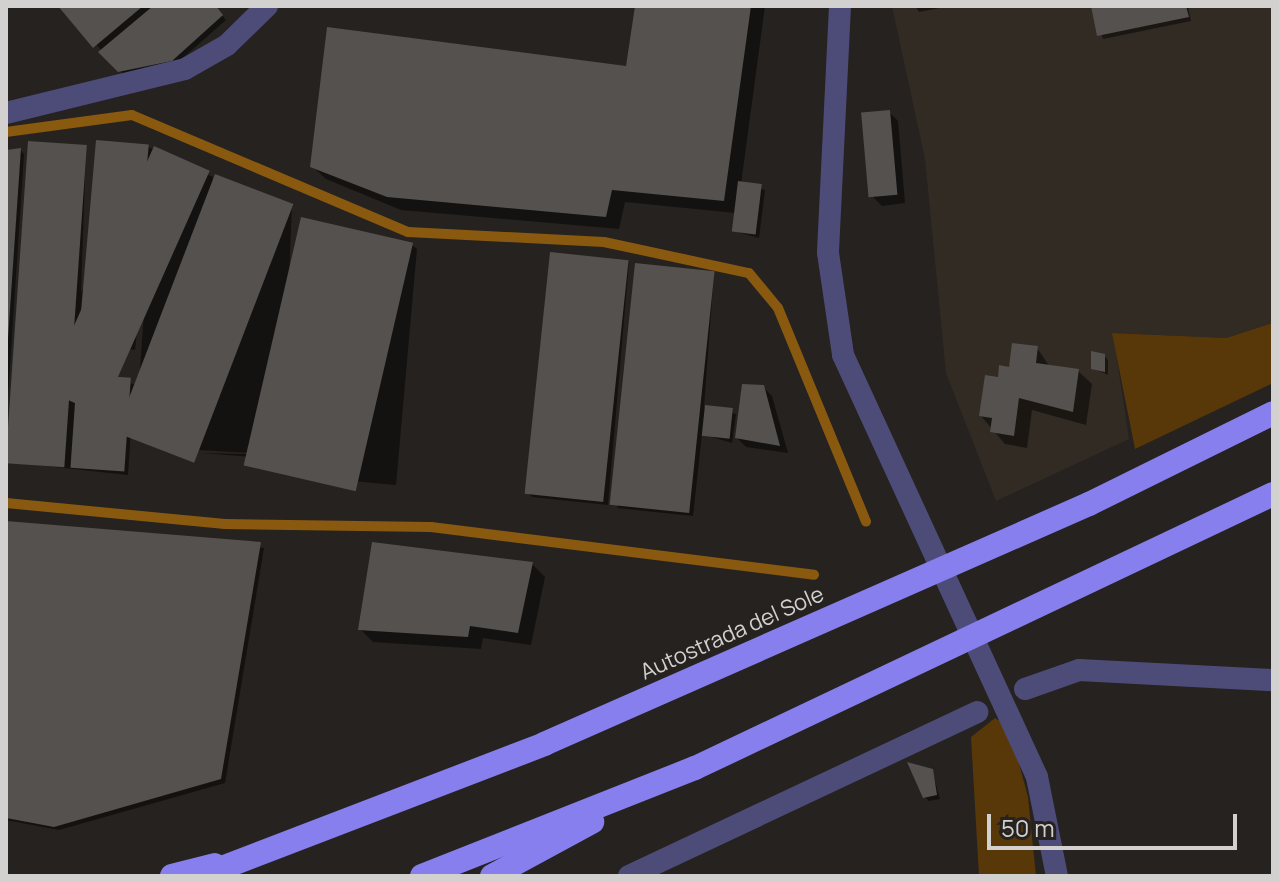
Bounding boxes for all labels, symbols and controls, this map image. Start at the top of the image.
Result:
street label: Autostrada del Sole [636,581,828,685]
scale bar [991,798,1241,848]
text: 50 m [1001,811,1055,844]

